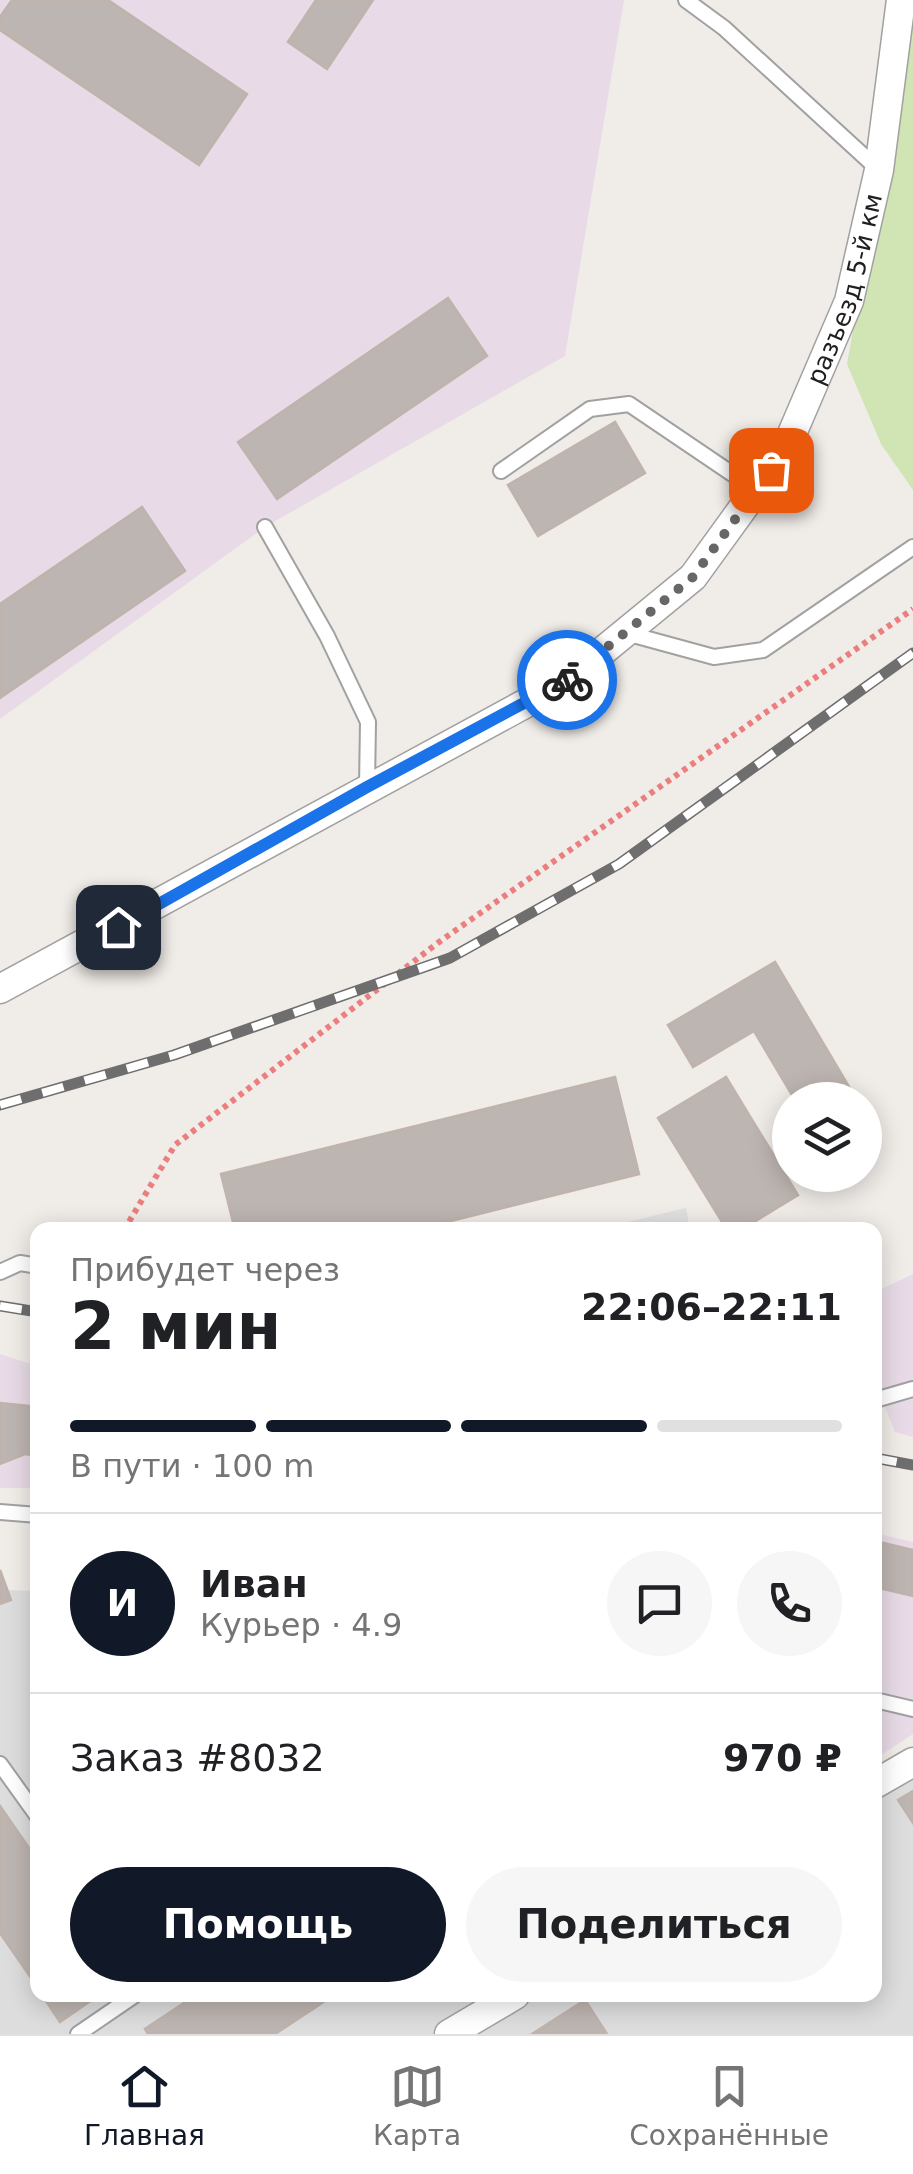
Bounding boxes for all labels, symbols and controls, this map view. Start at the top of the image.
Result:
street label: разъезд 5-й км [801,191,888,389]
pin [729,428,814,513]
icon: bag [744,443,799,498]
courier [517,630,617,730]
icon: bike [540,653,595,708]
pin [76,885,161,970]
icon: home [91,900,146,955]
map controls [772,1082,882,1192]
button: layers [772,1082,882,1192]
text: Прибудет через [70,1251,340,1289]
text: 22:06–22:11 [581,1285,842,1329]
text: 2 мин [70,1289,281,1364]
text: В пути · 100 m [70,1447,314,1485]
button: chat [607,1551,712,1656]
button: phone [737,1551,842,1656]
text: Иван [200,1562,308,1606]
text: И [107,1581,138,1625]
text: Курьер · 4.9 [200,1606,402,1644]
text: Заказ #8032 [70,1736,325,1780]
text: 970 ₽ [723,1736,842,1780]
button: Помощь [70,1867,446,1982]
button: Поделиться [466,1867,842,1982]
tab: Главная [84,2059,205,2152]
tab: Карта [373,2059,461,2152]
tab: Сохранённые [629,2059,829,2152]

